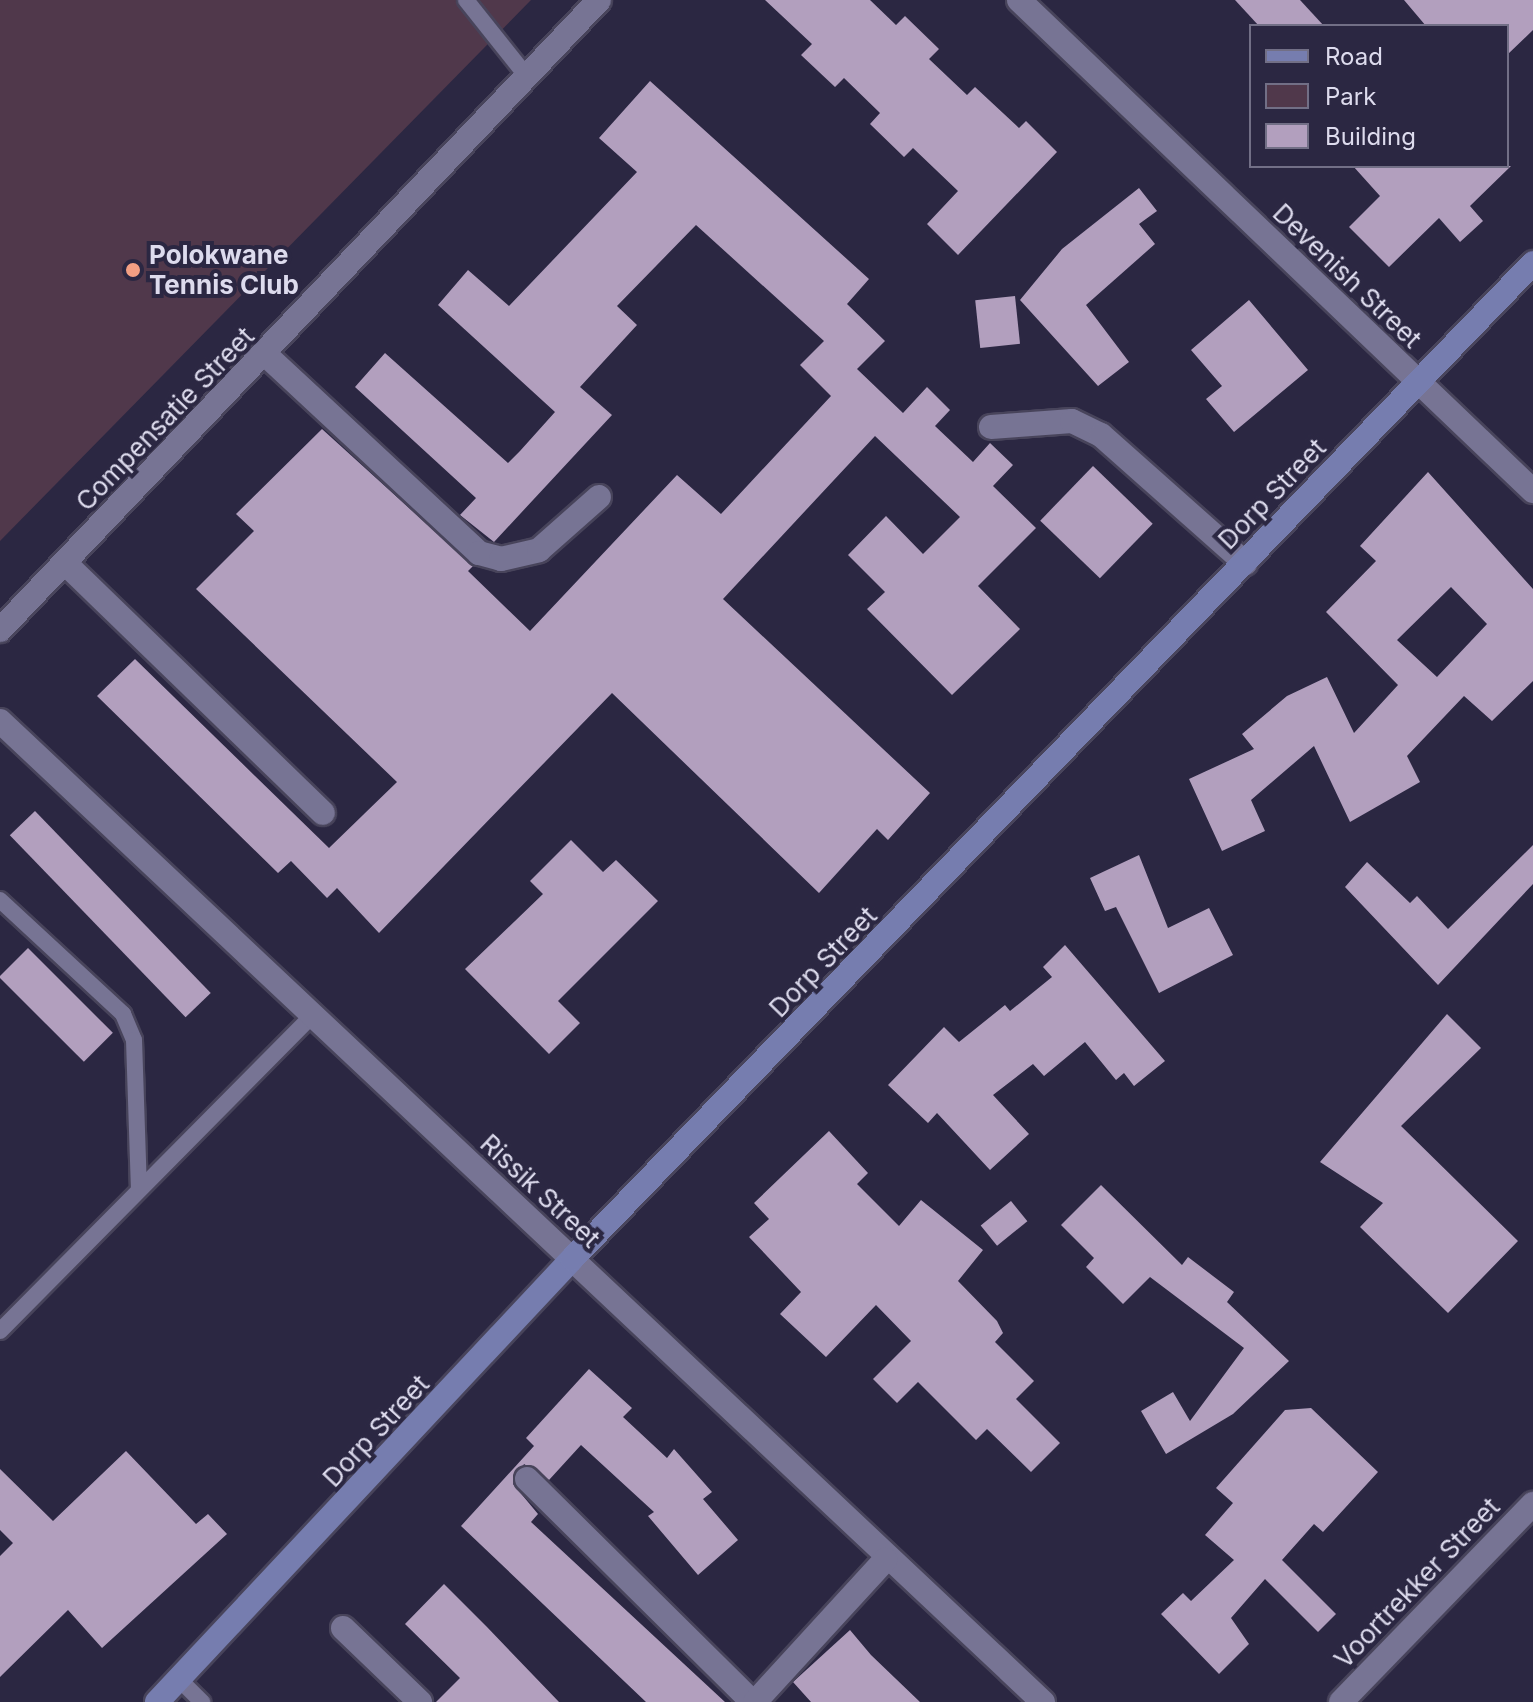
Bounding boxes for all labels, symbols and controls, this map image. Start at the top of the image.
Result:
legend [1249,24,1509,168]
text: Road [1325,42,1383,71]
text: Park [1325,82,1376,111]
text: Building [1325,122,1416,151]
street label: Devenish Street [1266,197,1428,355]
place label: Polokwane Tennis Club [149,239,299,300]
marker: Polokwane Tennis Club [124,261,142,279]
street label: Compensatie Street [69,321,261,517]
street label: Dorp Street [1212,432,1332,556]
street label: Dorp Street [763,900,883,1024]
street label: Rissik Street [474,1128,606,1254]
street label: Dorp Street [316,1369,436,1493]
street label: Voortrekker Street [1328,1491,1506,1675]

